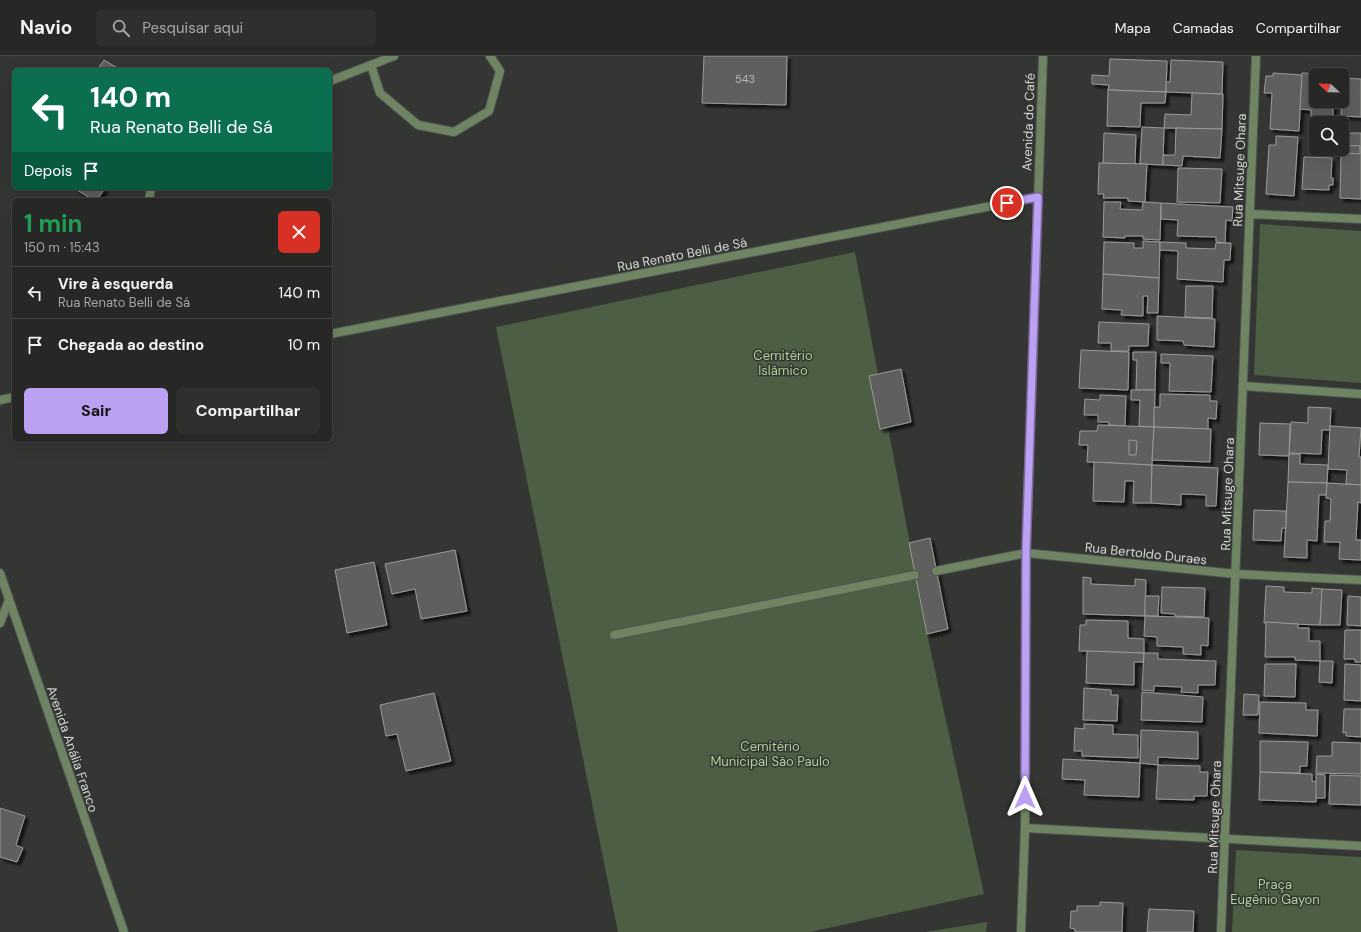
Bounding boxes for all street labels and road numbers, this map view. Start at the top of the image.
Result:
street label: Avenida do Café [1018,73,1039,171]
street label: Rua Mitsuge Ohara [1229,113,1250,227]
street label: Rua Renato Belli de Sá [616,234,749,275]
street label: Rua Mitsuge Ohara [1217,437,1238,551]
street label: Rua Bertoldo Duraes [1084,539,1208,568]
street label: Avenida Anália Franco [43,684,102,815]
street label: Rua Mitsuge Ohara [1204,760,1225,874]

